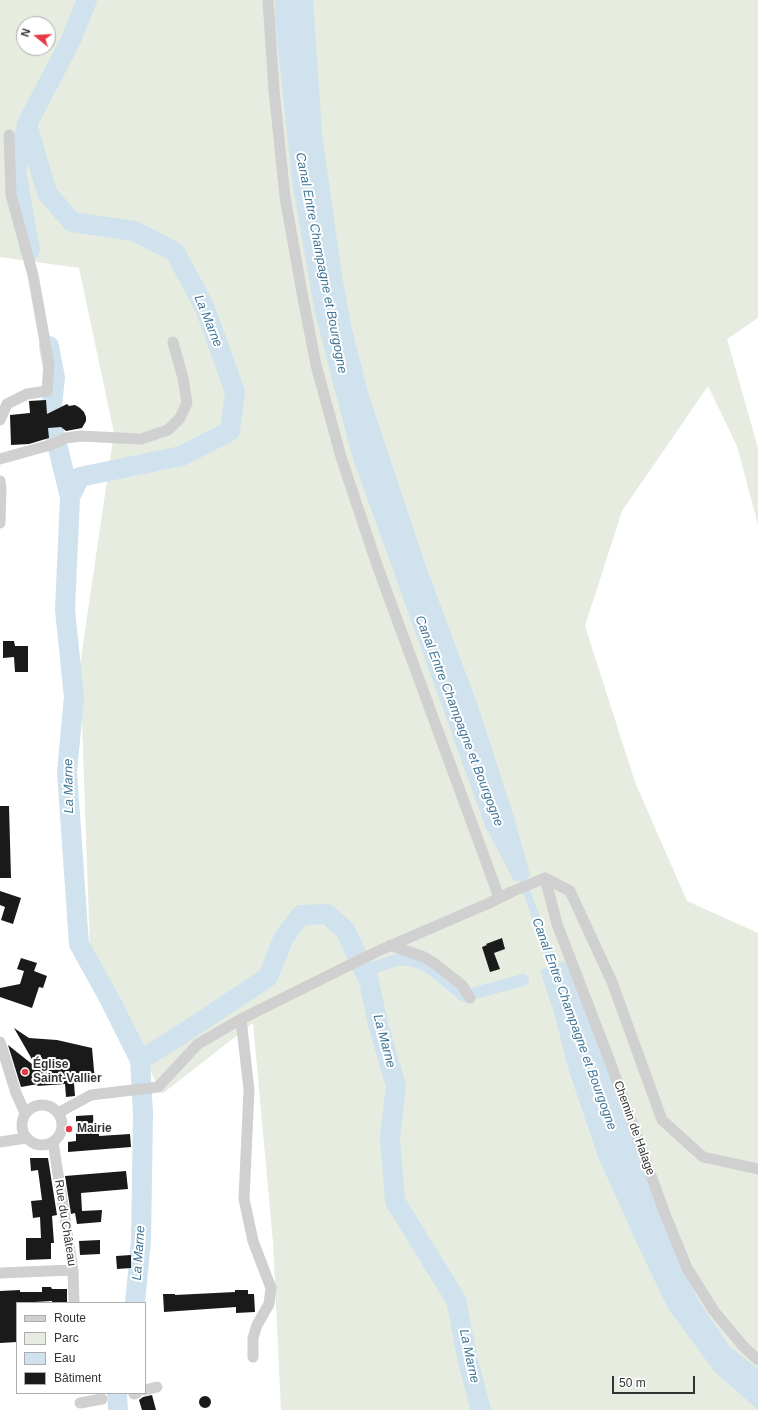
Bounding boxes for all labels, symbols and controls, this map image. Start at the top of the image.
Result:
north arrow [16,16,56,56]
text: N [19,27,32,38]
water label: Canal Entre Champagne et Bourgogne [292,151,350,375]
water label: La Marne [190,293,226,349]
water label: Canal Entre Champagne et Bourgogne [411,613,507,829]
water label: La Marne [61,758,77,814]
water label: Canal Entre Champagne et Bourgogne [528,916,620,1132]
water label: La Marne [369,1012,399,1070]
place label: Église Saint-Vallier [33,1058,102,1086]
marker: Église Saint-Vallier [20,1067,30,1077]
street label: Chemin de Halage [610,1079,658,1177]
place label: Mairie [77,1122,112,1136]
marker: Mairie [64,1124,74,1134]
street label: Rue du Château [51,1179,79,1267]
water label: La Marne [129,1225,149,1281]
legend [16,1302,146,1394]
text: Route [54,1311,86,1325]
water label: La Marne [456,1328,482,1384]
text: Parc [54,1331,79,1345]
text: Eau [54,1351,75,1365]
scale bar [614,1368,697,1394]
text: Bâtiment [54,1371,101,1385]
text: 50 m [619,1376,646,1390]

